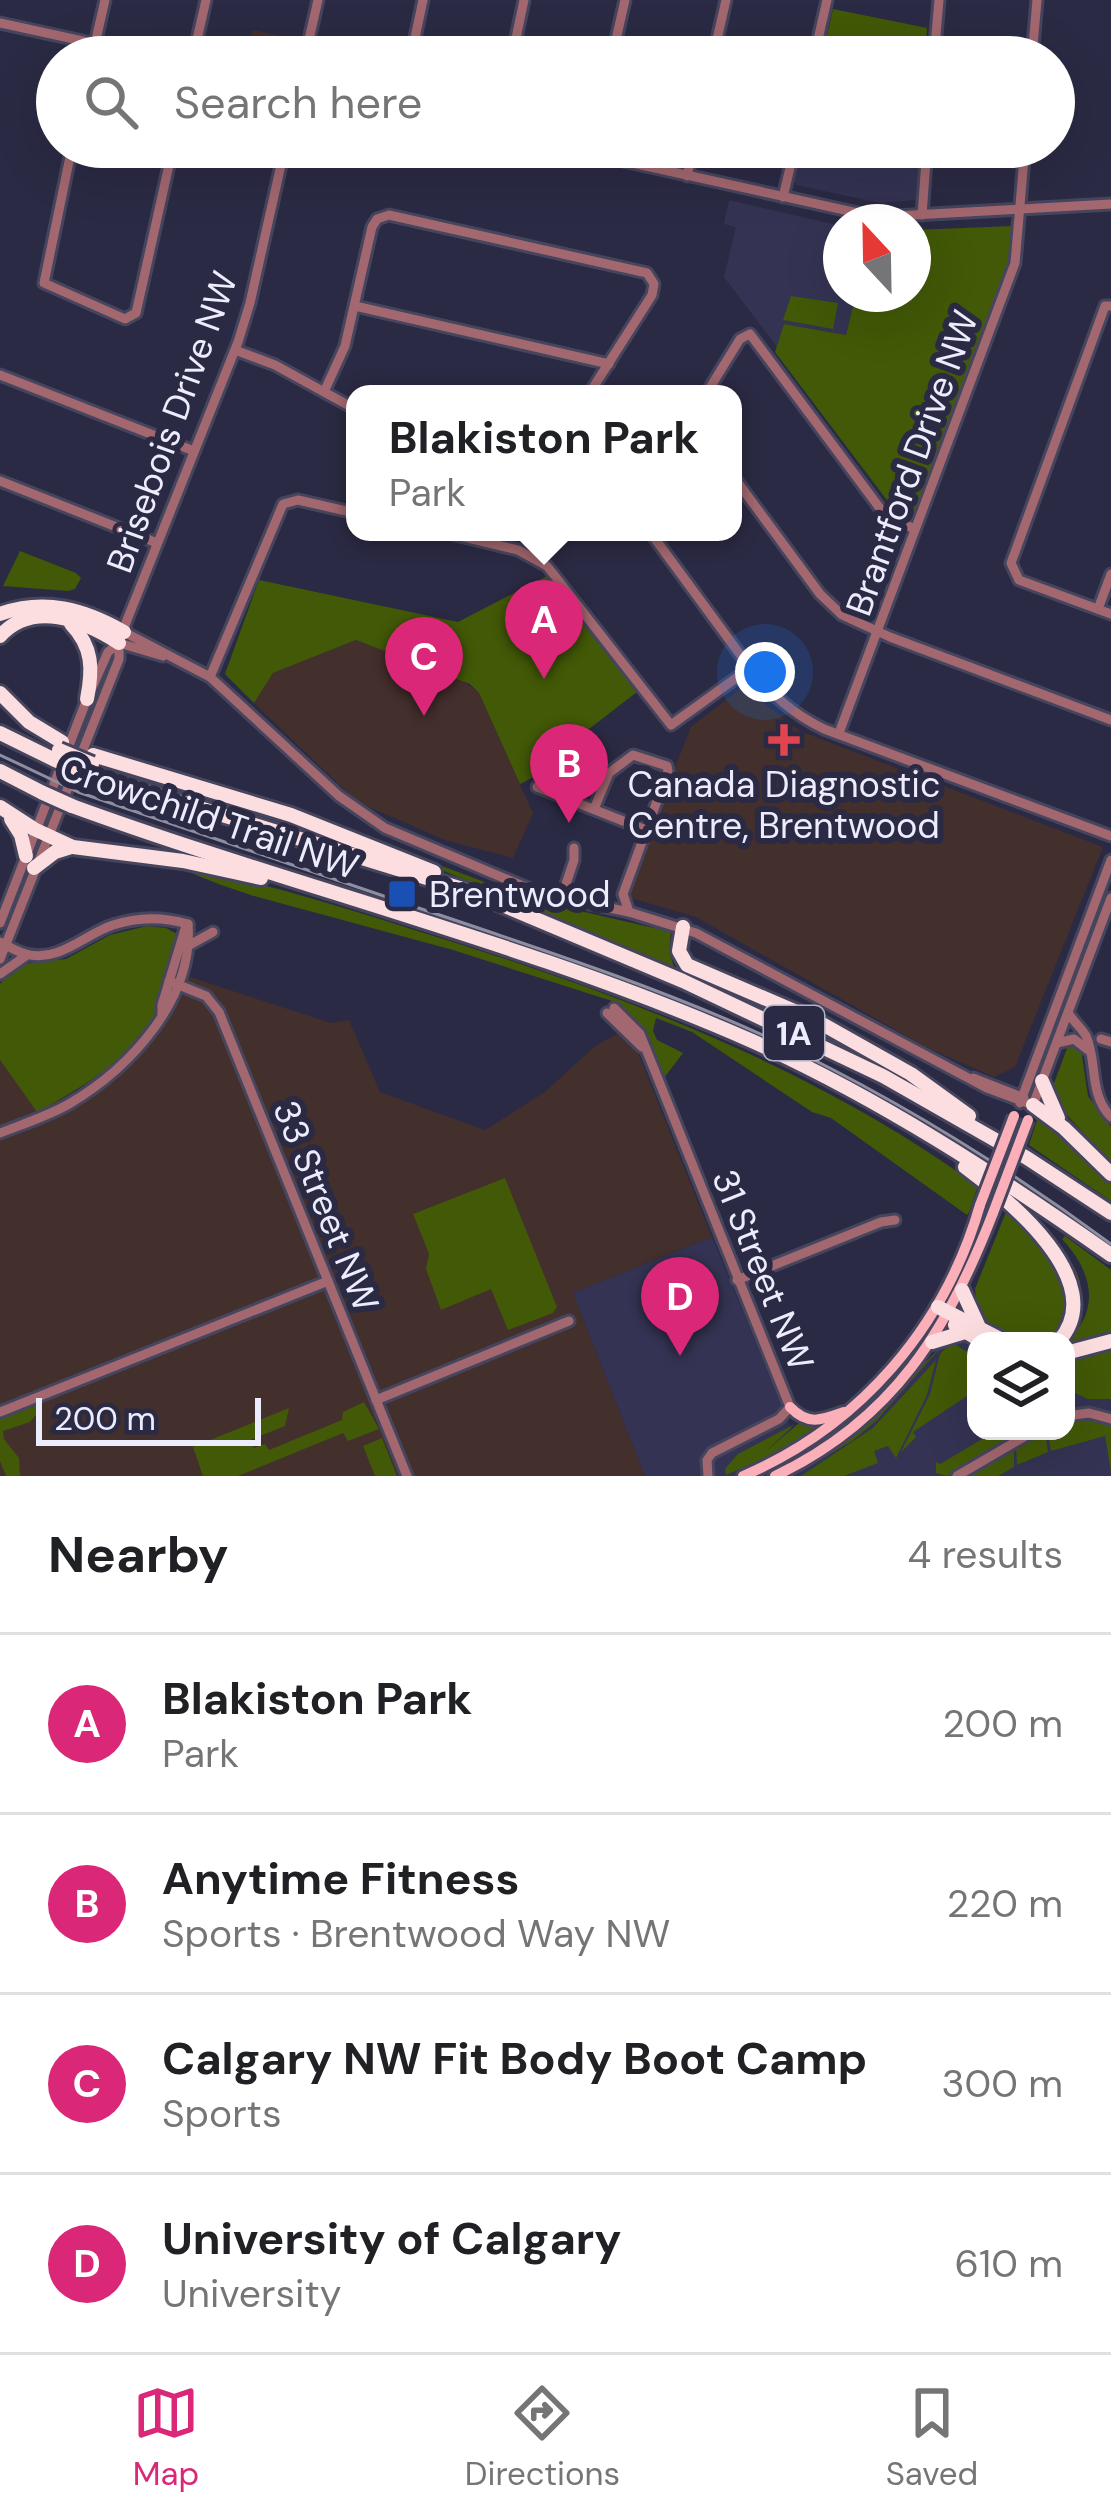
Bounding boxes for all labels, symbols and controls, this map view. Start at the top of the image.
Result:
search box [36,36,1075,168]
icon: search [78,69,144,135]
text: Search here [174,73,422,132]
north arrow [823,204,931,312]
street label: Brisebois Drive NW [96,265,248,579]
street label: Brantford Drive NW [835,304,989,622]
popup [346,385,742,541]
text: Blakiston Park [389,408,699,467]
text: Park [389,467,466,518]
pin: A [505,580,583,679]
pin: C [385,617,463,716]
your location [735,642,795,702]
pin: B [530,724,608,823]
marker: Canada Diagnostic Centre, Brentwood [768,724,800,756]
street label: Crowchild Trail NW [53,744,365,890]
place label: Canada Diagnostic Centre, Brentwood [627,761,941,849]
place label: Brentwood [429,871,611,918]
marker: Brentwood [386,878,418,910]
road number: 1A [764,1006,824,1060]
street label: 33 Street NW [262,1094,390,1318]
street label: 31 Street NW [701,1163,825,1377]
pin: D [641,1257,719,1356]
map controls [967,1332,1075,1440]
button: layers [967,1332,1075,1440]
scale bar [36,1392,261,1445]
text: 200 m [54,1397,156,1440]
text: Nearby [48,1521,229,1588]
text: 4 results [908,1529,1063,1580]
text: Blakiston Park [162,1669,472,1728]
text: A [73,1698,101,1749]
text: 200 m [942,1698,1063,1749]
text: Park [162,1728,239,1779]
text: Anytime Fitness [162,1849,519,1908]
text: B [75,1878,99,1929]
text: 220 m [947,1878,1063,1929]
text: Sports · Brentwood Way NW [162,1908,670,1959]
text: Calgary NW Fit Body Boot Camp [162,2029,867,2088]
text: C [73,2058,101,2109]
text: 300 m [941,2058,1063,2109]
text: Sports [162,2088,281,2139]
text: University of Calgary [162,2209,621,2268]
text: D [73,2238,101,2289]
text: 610 m [955,2238,1063,2289]
text: University [162,2268,341,2319]
tab: Map [133,2380,199,2495]
tab: Directions [465,2380,620,2495]
tab: Saved [886,2380,978,2495]

